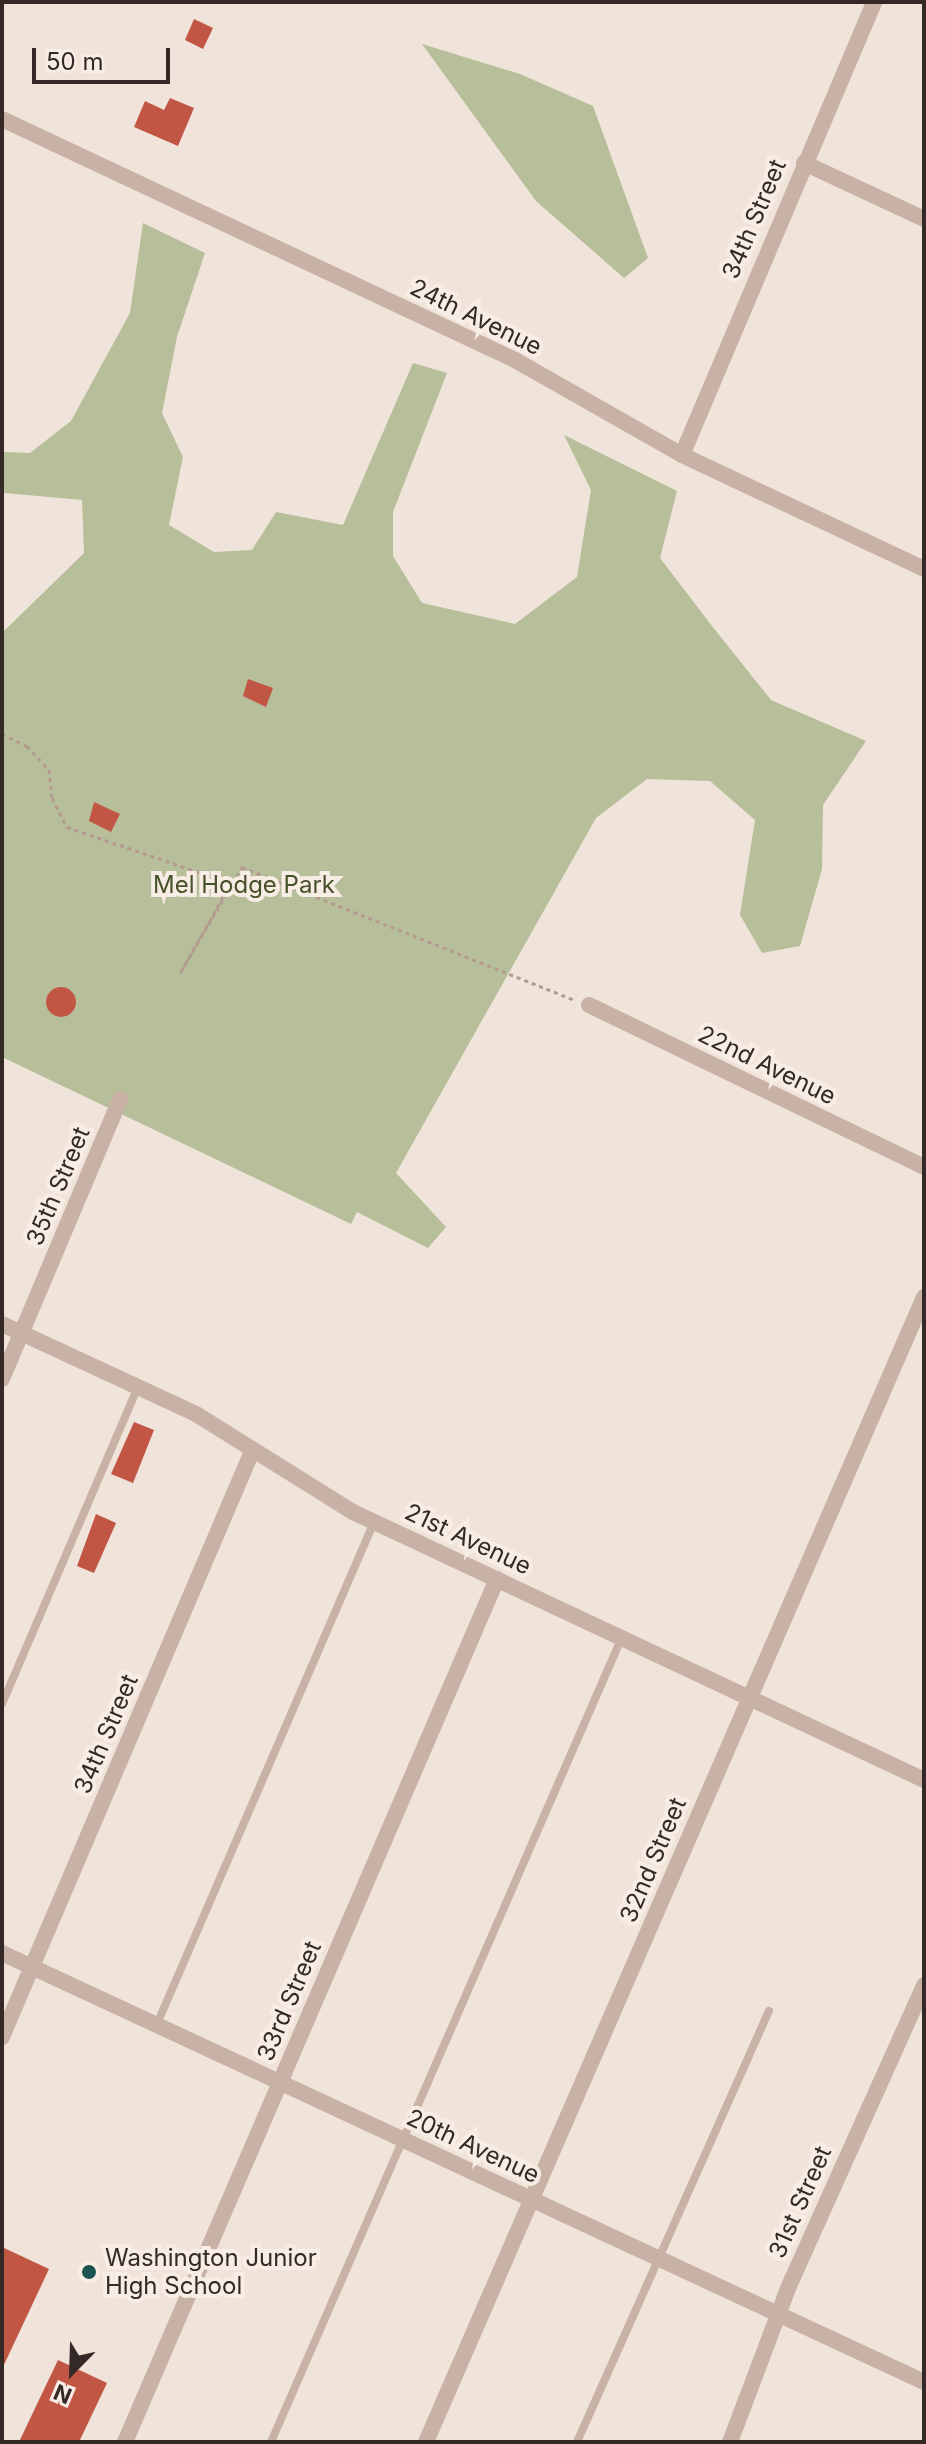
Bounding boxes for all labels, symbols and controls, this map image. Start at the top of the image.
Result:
scale bar [36,32,174,82]
text: 50 m [46,47,104,76]
street label: 34th Street [716,155,792,283]
street label: 24th Avenue [405,273,547,361]
park label: Mel Hodge Park [153,871,335,899]
street label: 22nd Avenue [694,1019,840,1111]
street label: 35th Street [20,1122,96,1250]
street label: 21st Avenue [400,1497,536,1581]
street label: 34th Street [68,1670,144,1798]
street label: 32nd Street [614,1793,692,1927]
street label: 33rd Street [251,1937,327,2065]
street label: 20th Avenue [402,2103,544,2189]
street label: 31st Street [763,2142,837,2262]
place label: Washington Junior High School [105,2244,317,2300]
marker: Washington Junior High School [80,2263,98,2281]
north arrow [32,2332,112,2412]
text: N [50,2379,75,2409]

